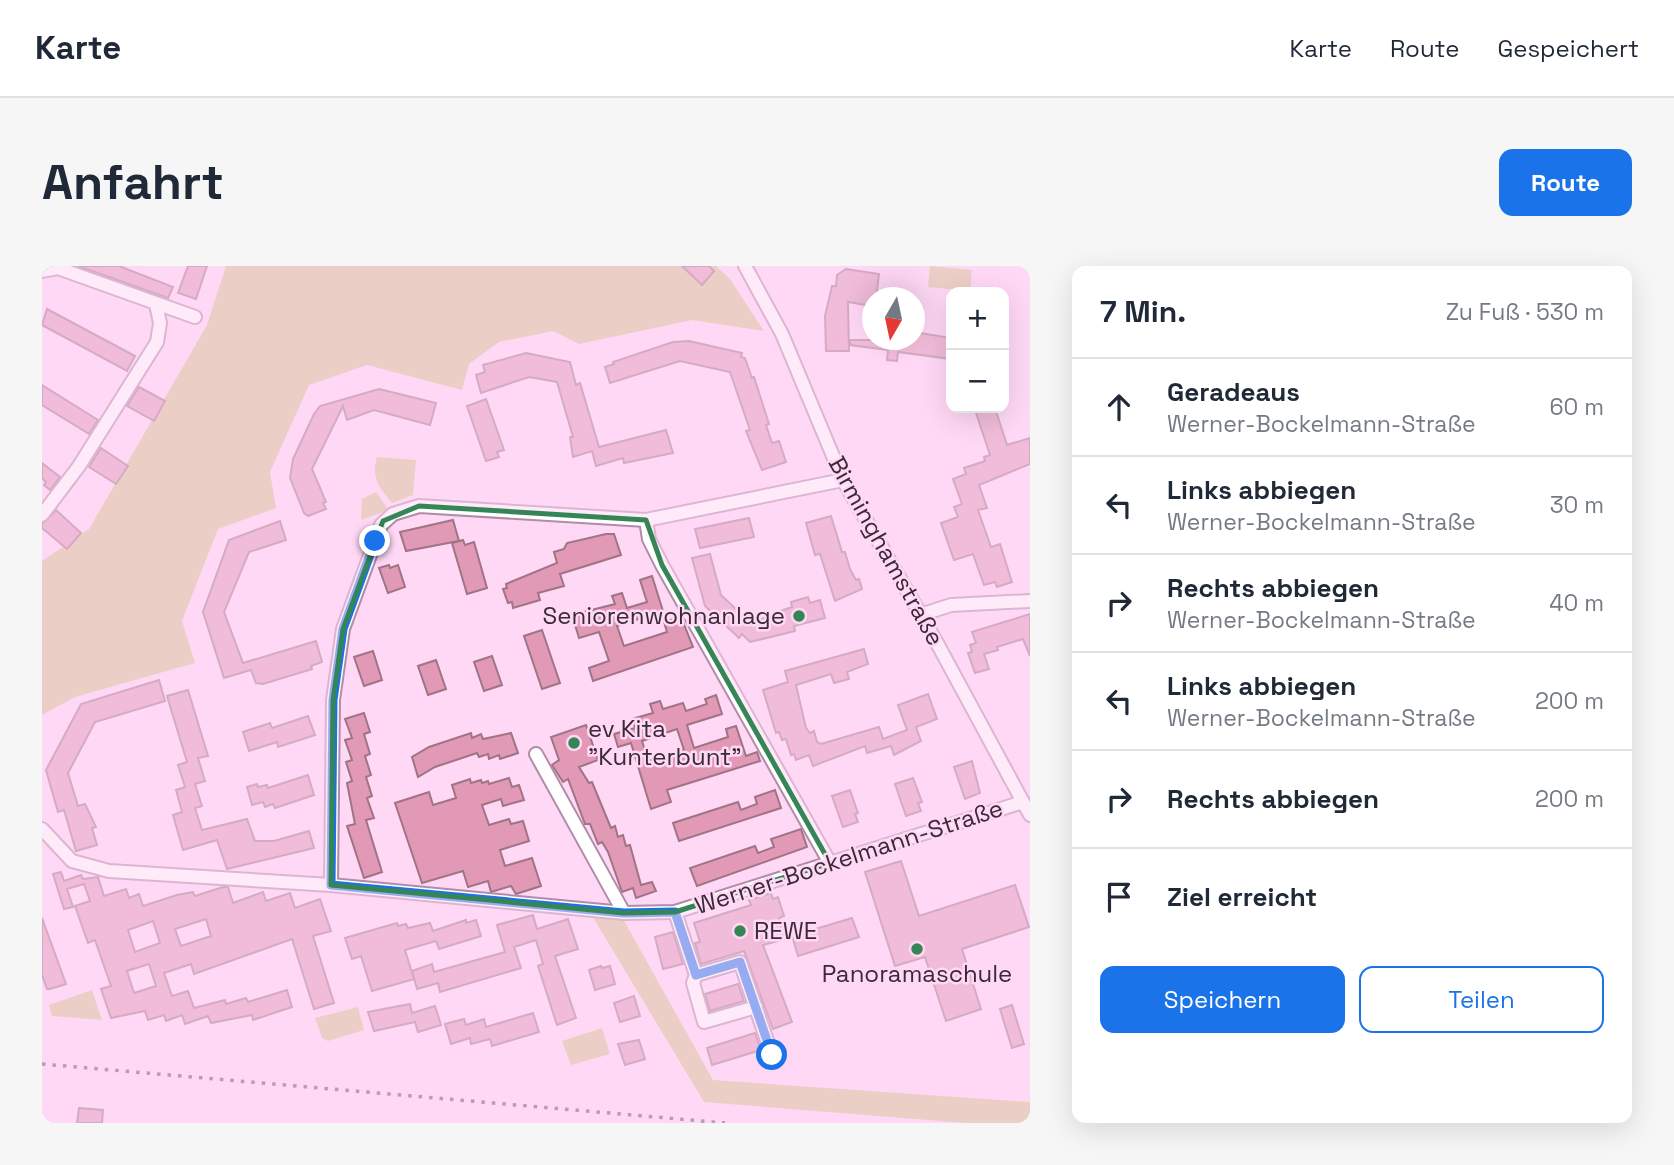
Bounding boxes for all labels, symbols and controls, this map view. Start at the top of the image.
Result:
text: Karte [35,27,121,69]
text: Karte [1290,33,1352,64]
text: Route [1390,33,1459,64]
text: Gespeichert [1497,33,1639,64]
button: Route [1499,149,1632,216]
text: Anfahrt [42,151,224,213]
north arrow [862,287,925,350]
map controls [946,287,1009,413]
button: + [946,287,1009,350]
text: 7 Min. [1100,292,1186,331]
text: Zu Fuß · 530 m [1446,297,1604,327]
button: − [946,350,1009,413]
text: Geradeaus [1167,375,1300,409]
icon: ahead [1100,388,1138,426]
text: 60 m [1549,392,1604,422]
text: Werner-Bockelmann-Straße [1167,409,1476,439]
street label: Birminghamstraße [822,451,951,651]
text: Links abbiegen [1167,473,1356,507]
icon: left [1100,486,1138,524]
text: 30 m [1550,490,1604,520]
text: Werner-Bockelmann-Straße [1167,507,1476,537]
route end [359,525,390,556]
text: Rechts abbiegen [1167,571,1379,605]
icon: right [1100,584,1138,622]
text: 40 m [1549,588,1604,618]
place label: Seniorenwohnanlage [543,600,785,631]
text: Werner-Bockelmann-Straße [1167,605,1476,635]
marker: Seniorenwohnanlage [791,608,807,624]
text: Links abbiegen [1167,669,1356,703]
icon: left [1100,682,1138,720]
text: 200 m [1535,686,1604,716]
text: Werner-Bockelmann-Straße [1167,703,1476,733]
place label: ev Kita "Kunterbunt" [588,713,741,772]
marker: ev Kita "Kunterbunt" [566,735,582,751]
icon: right [1100,780,1138,818]
text: Rechts abbiegen [1167,782,1379,816]
text: 200 m [1535,784,1604,814]
street label: Werner-Bockelmann-Straße [691,792,1007,921]
icon: arrive [1100,878,1138,916]
text: Ziel erreicht [1167,880,1317,914]
place label: REWE [754,915,817,946]
marker: REWE [732,923,748,939]
marker: Panoramaschule [909,941,925,957]
place label: Panoramaschule [822,958,1012,989]
button: Speichern [1100,966,1345,1033]
button: Teilen [1359,966,1604,1033]
route start [756,1039,787,1070]

